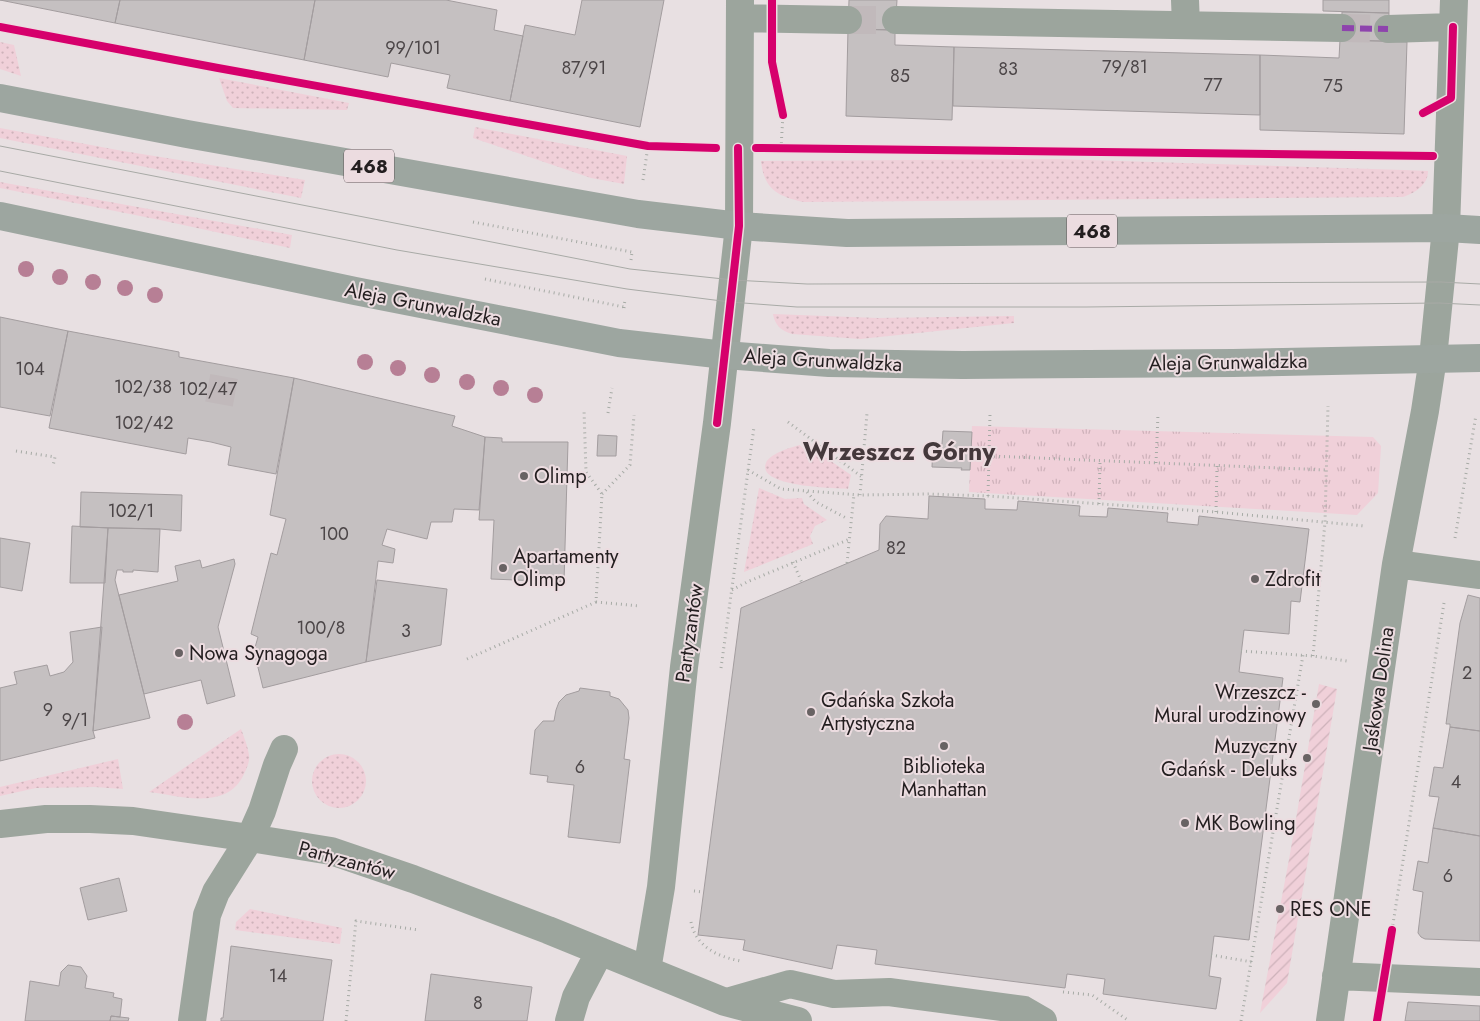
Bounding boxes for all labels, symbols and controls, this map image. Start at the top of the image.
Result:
house number: 99/101 [385,35,441,61]
house number: 79/81 [1102,54,1148,80]
house number: 87/91 [562,55,606,81]
house number: 83 [998,56,1018,82]
house number: 85 [890,63,910,89]
house number: 77 [1204,72,1223,98]
house number: 75 [1323,73,1343,99]
road number: 468 [344,150,394,182]
road number: 468 [1067,215,1117,248]
street label: Aleja Grunwaldzka [342,275,504,334]
street label: Aleja Grunwaldzka [743,342,903,379]
street label: Aleja Grunwaldzka [1148,347,1308,378]
house number: 104 [15,356,45,382]
house number: 102/38 [114,374,172,400]
house number: 102/47 [179,376,238,402]
house number: 102/42 [114,410,174,436]
district label: Wrzeszcz Górny [803,433,996,469]
place label: Olimp [534,462,587,491]
marker: Olimp [518,470,530,482]
house number: 102/1 [108,498,154,524]
house number: 100 [319,521,349,547]
house number: 82 [886,535,906,561]
place label: Apartamenty Olimp [513,542,619,594]
marker: Apartamenty Olimp [497,562,509,574]
place label: Zdrofit [1265,565,1321,594]
marker: Zdrofit [1249,573,1261,585]
street label: Partyzantów [668,581,711,684]
house number: 100/8 [297,615,345,641]
house number: 3 [401,618,411,644]
street label: Jaśkowa Dolina [1355,625,1402,756]
place label: Nowa Synagoga [189,639,328,668]
marker: Nowa Synagoga [173,647,185,659]
house number: 2 [1462,660,1472,686]
place label: Wrzeszcz - Mural urodzinowy [1154,678,1307,730]
place label: Gdańska Szkoła Artystyczna [821,686,954,738]
house number: 9 [43,697,53,723]
marker: Wrzeszcz - Mural urodzinowy [1310,698,1322,710]
marker: Gdańska Szkoła Artystyczna [805,706,817,718]
house number: 9/1 [62,707,88,733]
place label: Muzyczny Gdańsk - Deluks [1161,732,1297,784]
marker: Biblioteka Manhattan [938,740,950,752]
place label: Biblioteka Manhattan [901,752,987,804]
marker: Muzyczny Gdańsk - Deluks [1301,752,1313,764]
house number: 6 [575,754,585,780]
house number: 4 [1451,769,1461,795]
place label: MK Bowling [1195,809,1296,838]
marker: MK Bowling [1179,817,1191,829]
street label: Partyzantów [295,834,399,887]
house number: 6 [1443,863,1453,889]
place label: RES ONE [1290,895,1371,924]
marker: RES ONE [1274,903,1286,915]
house number: 14 [269,963,287,989]
house number: 8 [473,990,483,1016]

